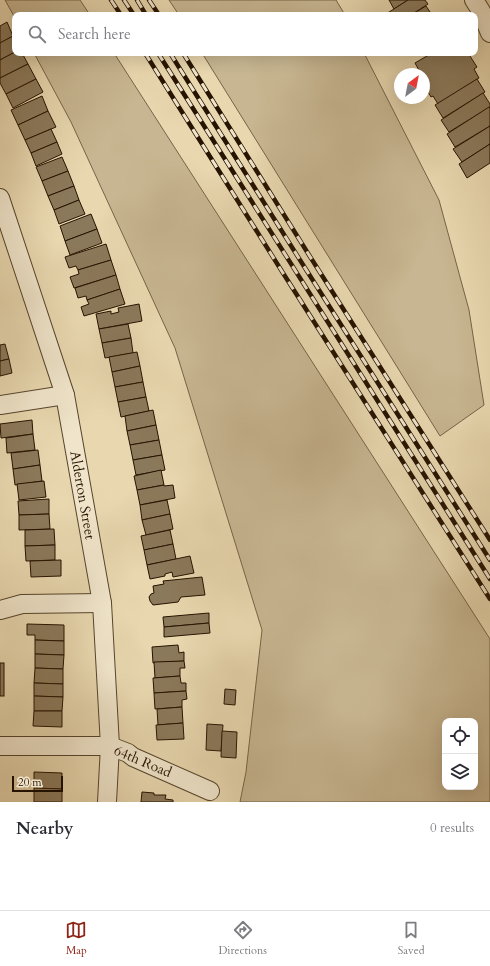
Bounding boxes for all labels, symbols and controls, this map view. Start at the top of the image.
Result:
search box [12,12,478,56]
icon: search [26,23,48,45]
text: Search here [58,24,131,44]
north arrow [394,68,430,104]
street label: Alderton Street [65,449,100,542]
map controls [442,718,478,790]
button: locate [442,718,478,754]
street label: 64th Road [111,741,175,782]
button: layers [442,754,478,790]
scale bar [12,774,63,793]
text: 20 m [18,775,42,790]
text: Nearby [16,817,73,840]
text: 0 results [430,819,474,837]
tab: Map [65,919,87,958]
tab: Directions [218,919,267,958]
tab: Saved [398,919,425,958]

